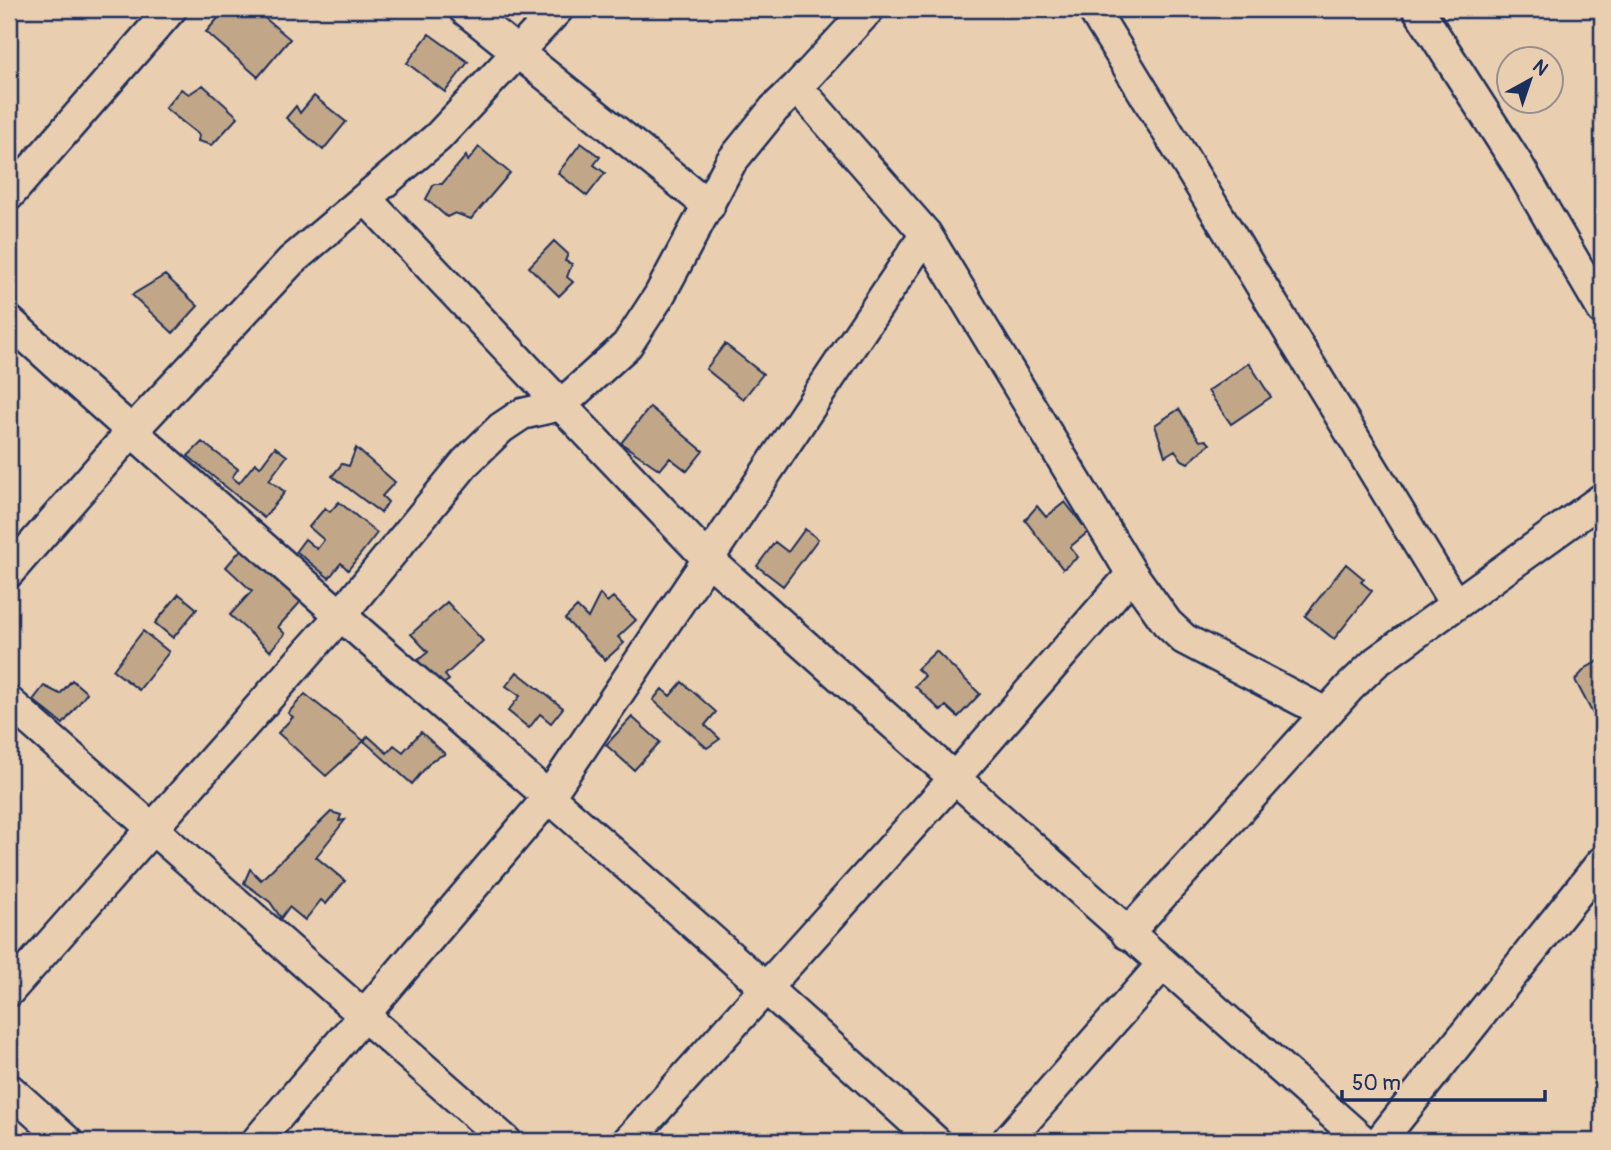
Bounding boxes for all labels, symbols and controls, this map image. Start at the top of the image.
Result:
north arrow [1496,46,1566,116]
text: N [1528,54,1553,81]
scale bar [1342,1059,1544,1103]
text: 50 m [1352,1070,1401,1097]

